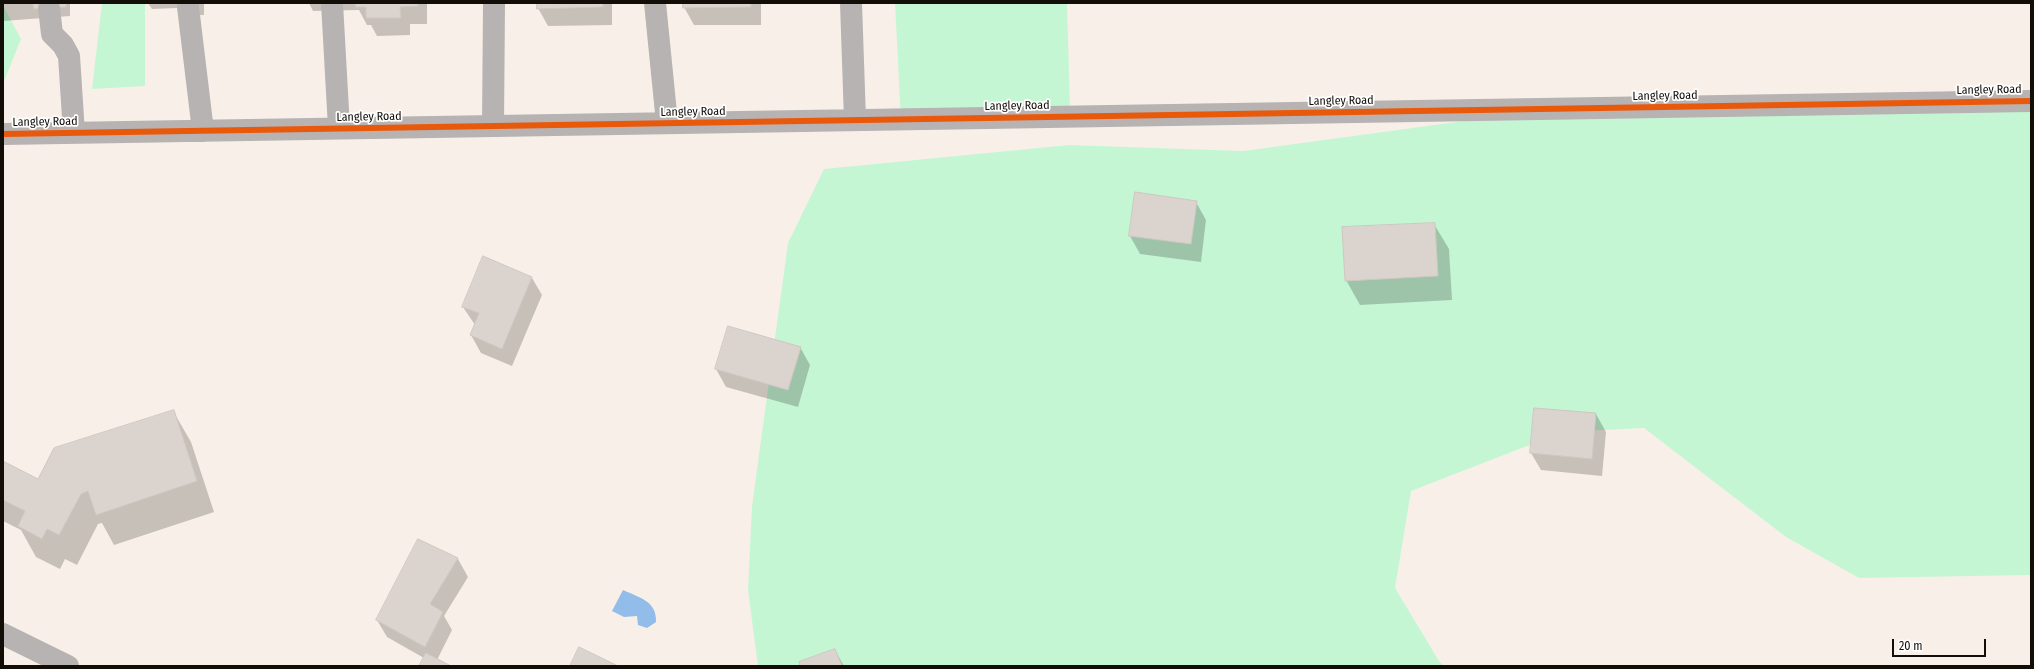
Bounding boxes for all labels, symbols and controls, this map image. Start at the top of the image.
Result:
street label: Langley Road [1956,82,2022,98]
street label: Langley Road [1632,88,1698,104]
street label: Langley Road [1308,93,1374,109]
street label: Langley Road [984,98,1050,114]
street label: Langley Road [660,104,726,120]
street label: Langley Road [336,109,402,125]
street label: Langley Road [12,114,78,130]
scale bar [1894,631,1988,657]
text: 20 m [1899,639,1923,653]

